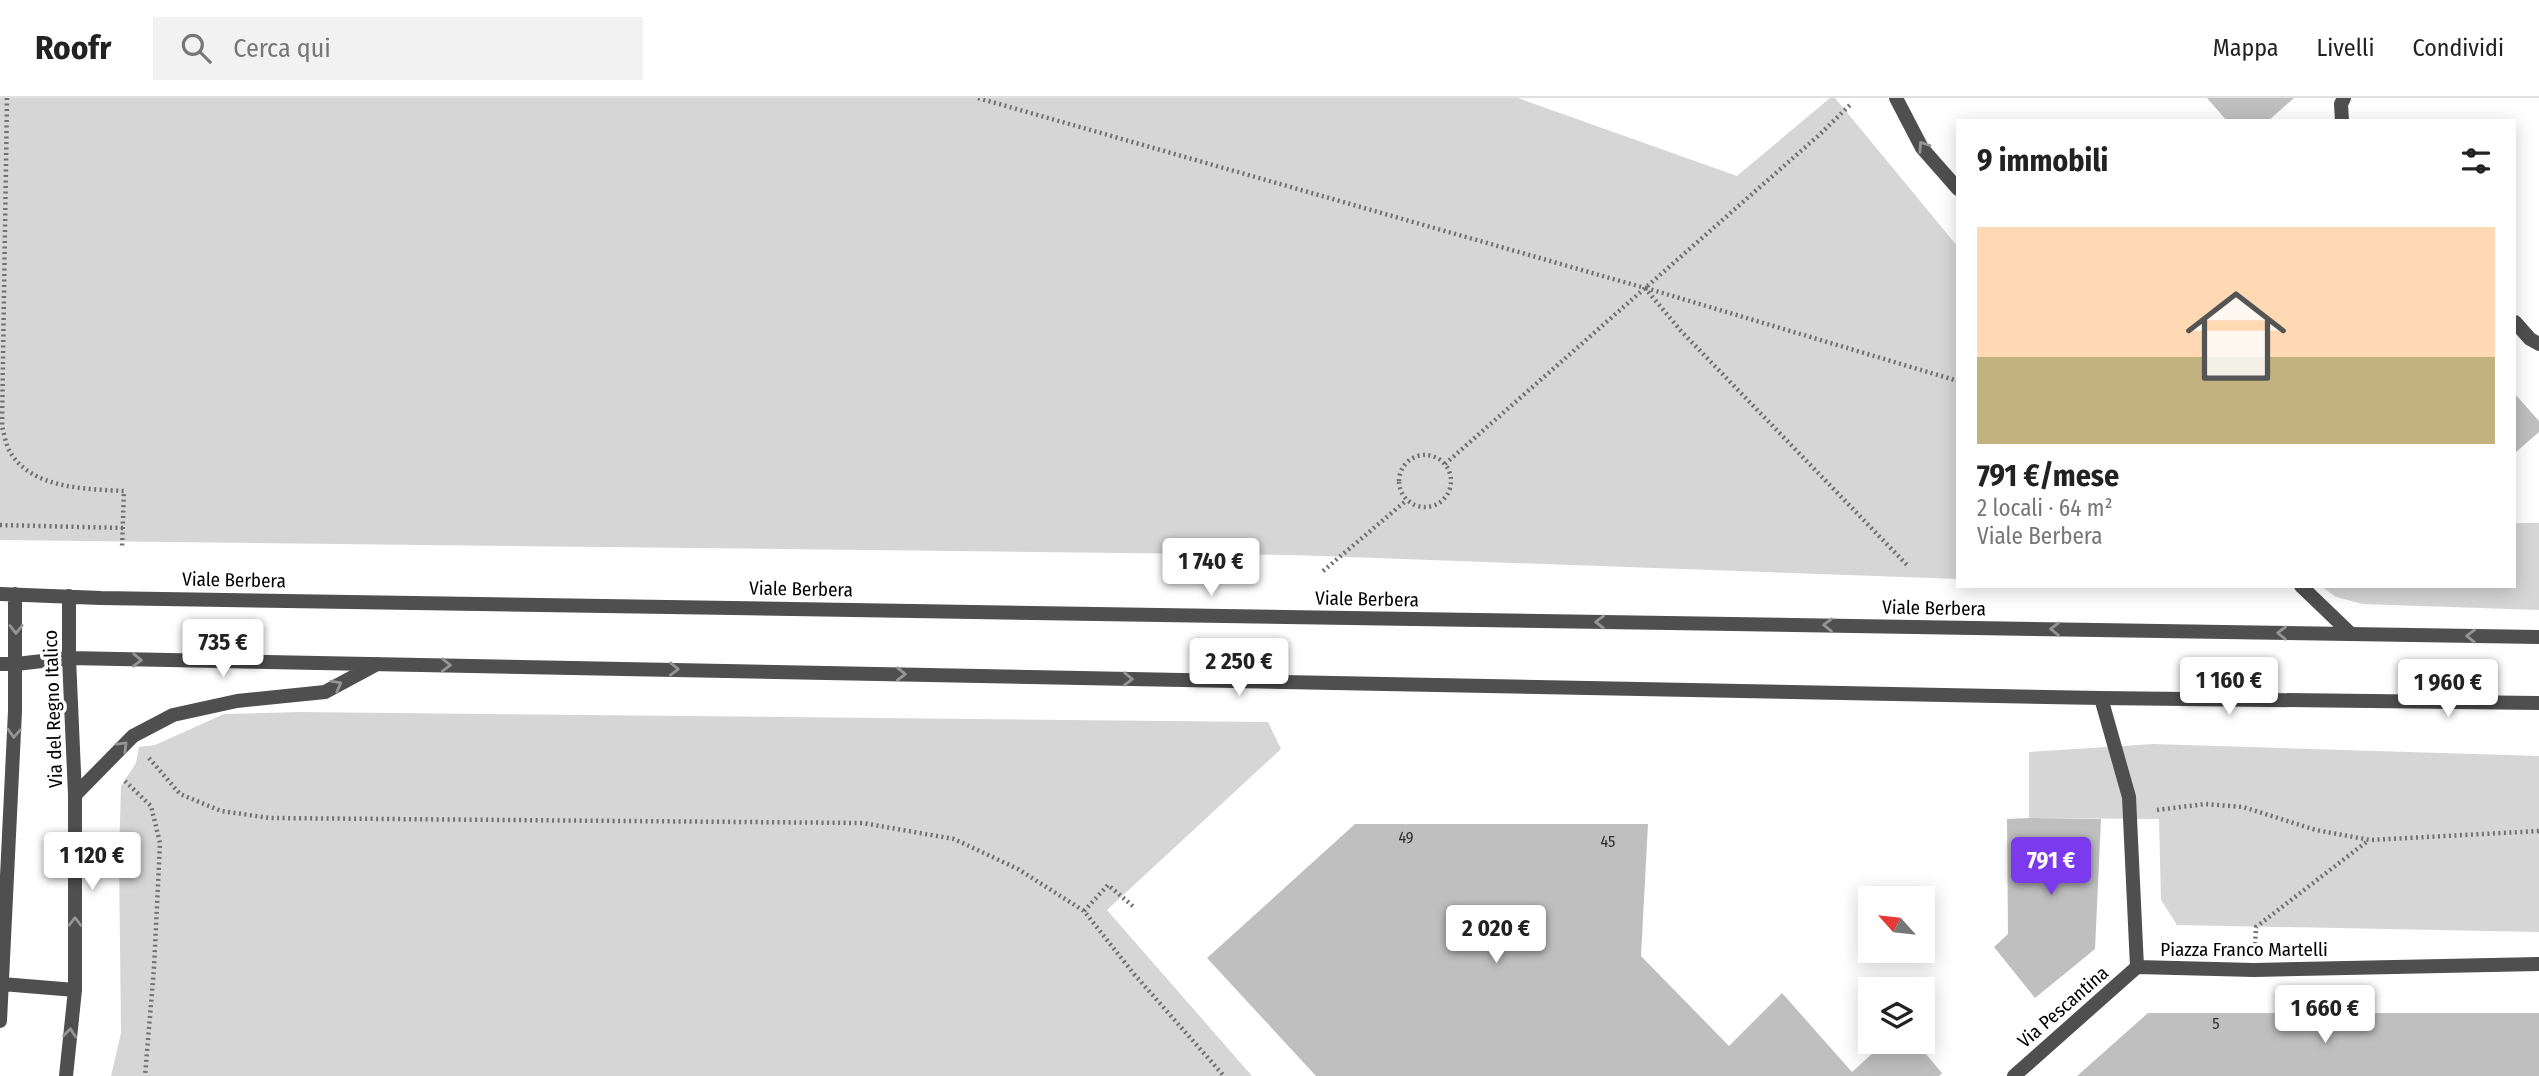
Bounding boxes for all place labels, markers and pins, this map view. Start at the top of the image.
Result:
pin: 1 740 € [1146,538,1276,598]
pin: 735 € [174,620,272,679]
pin: 2 250 € [1174,638,1304,698]
pin: 1 160 € [2164,658,2294,717]
pin: 1 960 € [2383,660,2513,719]
pin: 1 120 € [27,832,157,892]
pin: 791 € [2002,838,2100,897]
pin: 2 020 € [1431,906,1561,965]
pin: 1 660 € [2260,986,2390,1045]

